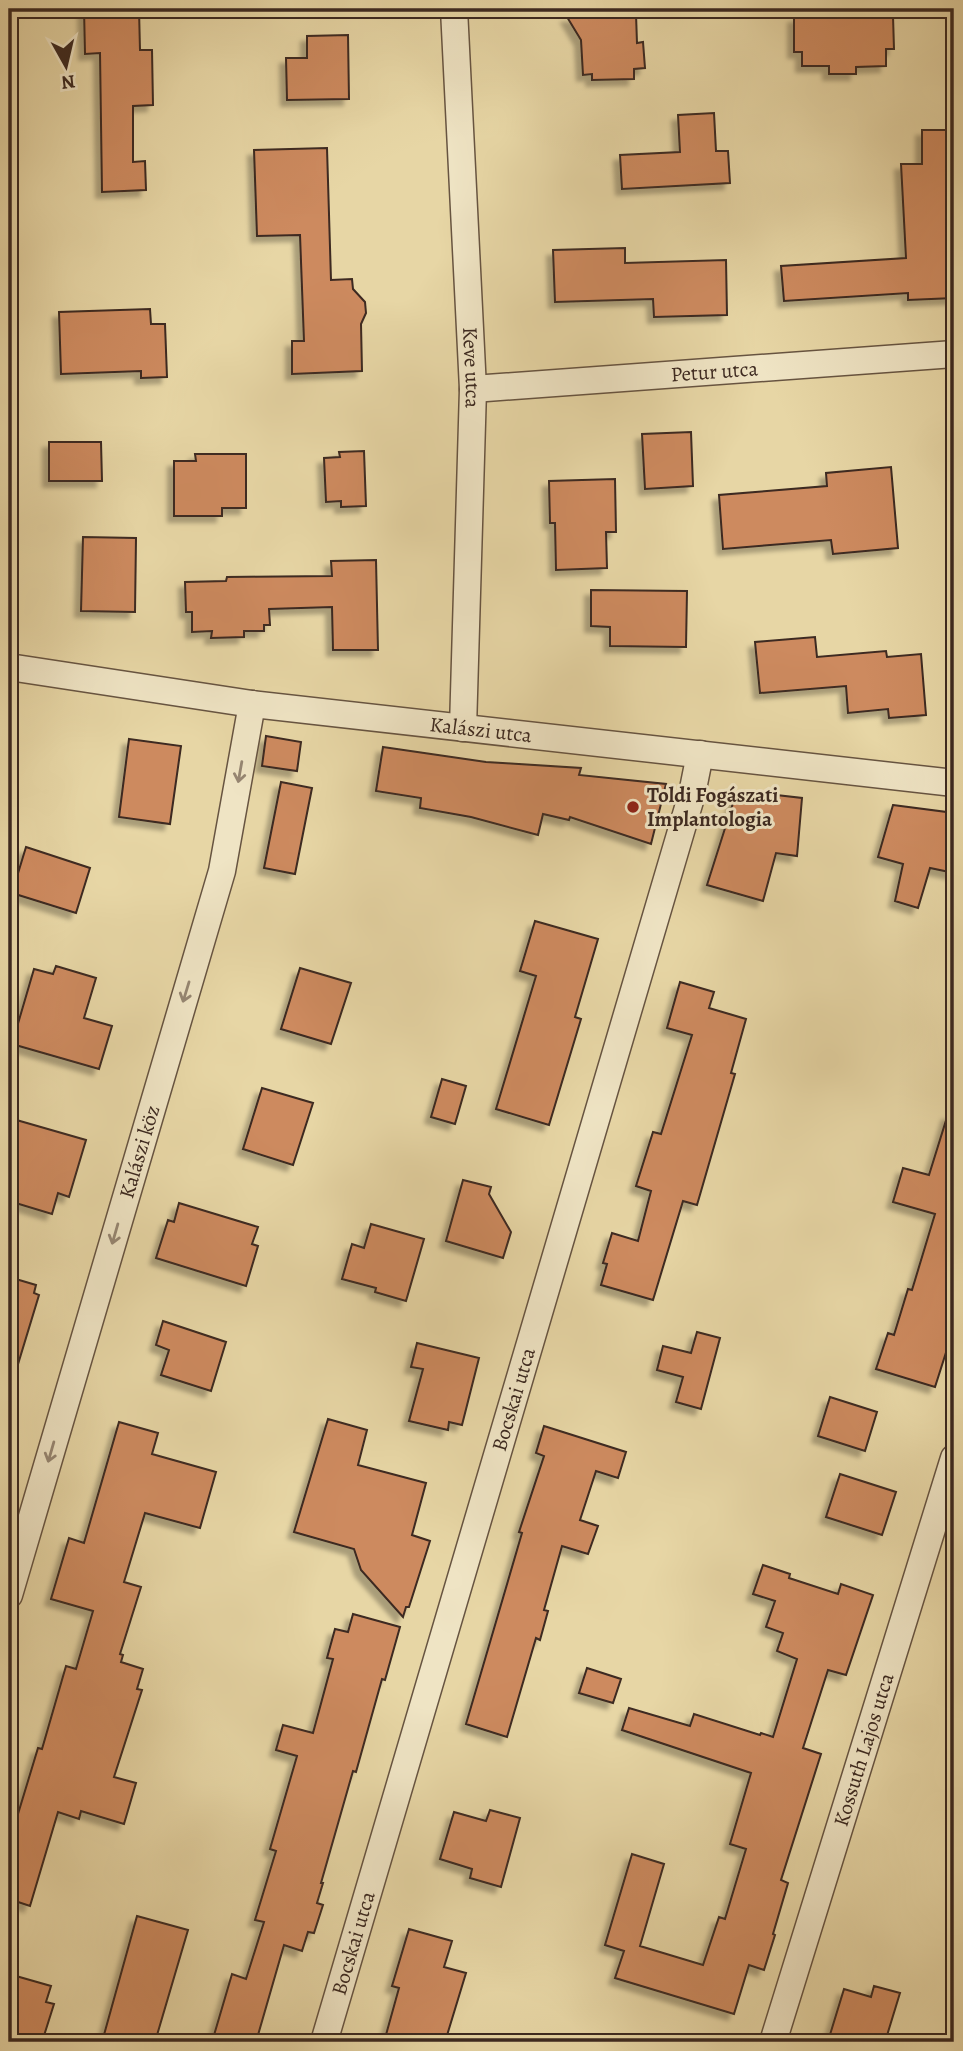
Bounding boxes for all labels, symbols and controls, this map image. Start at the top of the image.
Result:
north arrow [32,32,102,102]
text: N [59,68,77,96]
street label: Keve utca [456,326,487,409]
street label: Petur utca [670,354,759,389]
street label: Kalászi utca [428,710,534,749]
one-way arrow [232,760,246,782]
place label: Toldi Fogászati Implantologia [647,781,778,833]
marker: Toldi Fogászati Implantologia [625,799,641,815]
one-way arrow [179,981,192,1003]
street label: Kalászi köz [112,1102,166,1202]
one-way arrow [107,1223,120,1245]
street label: Bocskai utca [485,1344,542,1455]
one-way arrow [43,1441,56,1463]
street label: Kossuth Lajos utca [827,1669,901,1830]
street label: Bocskai utca [325,1888,382,1998]

